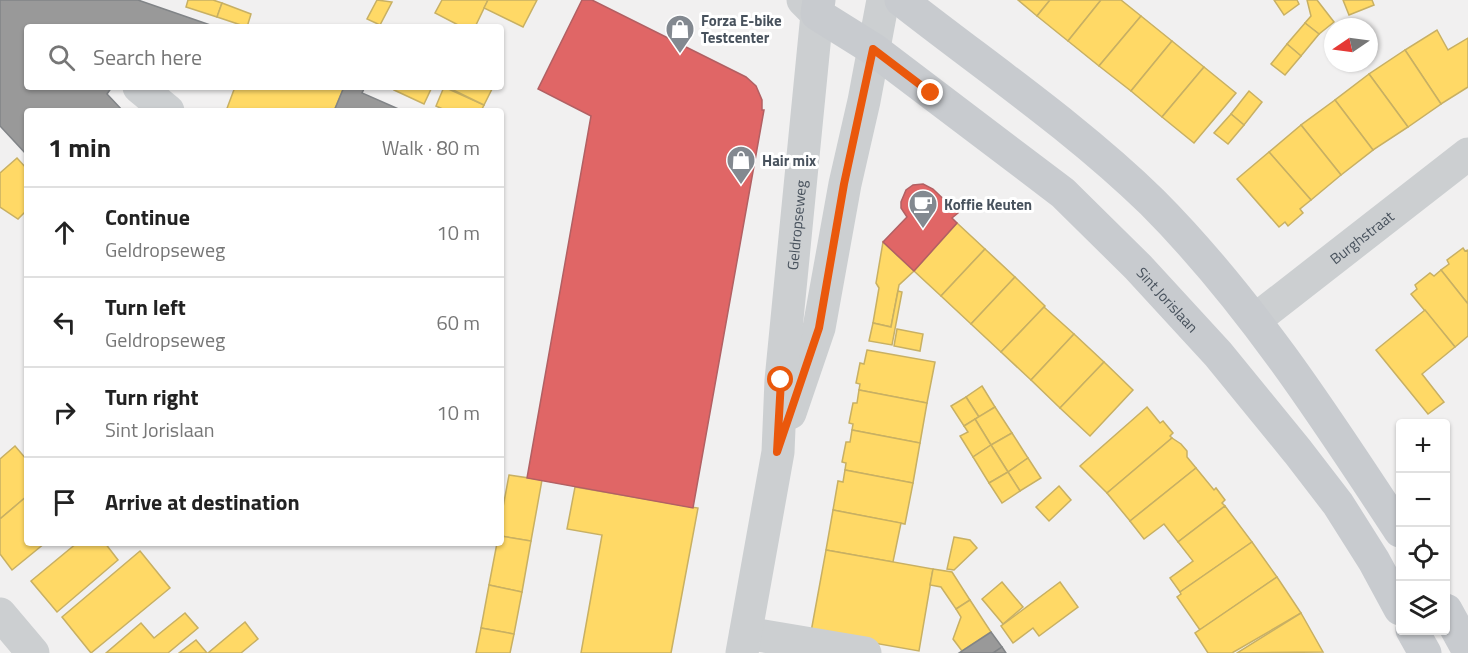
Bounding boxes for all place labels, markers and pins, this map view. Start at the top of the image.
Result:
place label: Forza E-bike Testcenter [701,9,782,49]
shop icon: Forza E-bike Testcenter [664,13,696,55]
shop icon: Hair mix [725,144,757,186]
place label: Hair mix [762,149,816,172]
cafe icon: Koffie Keuten [907,188,939,230]
place label: Koffie Keuten [944,193,1032,216]

